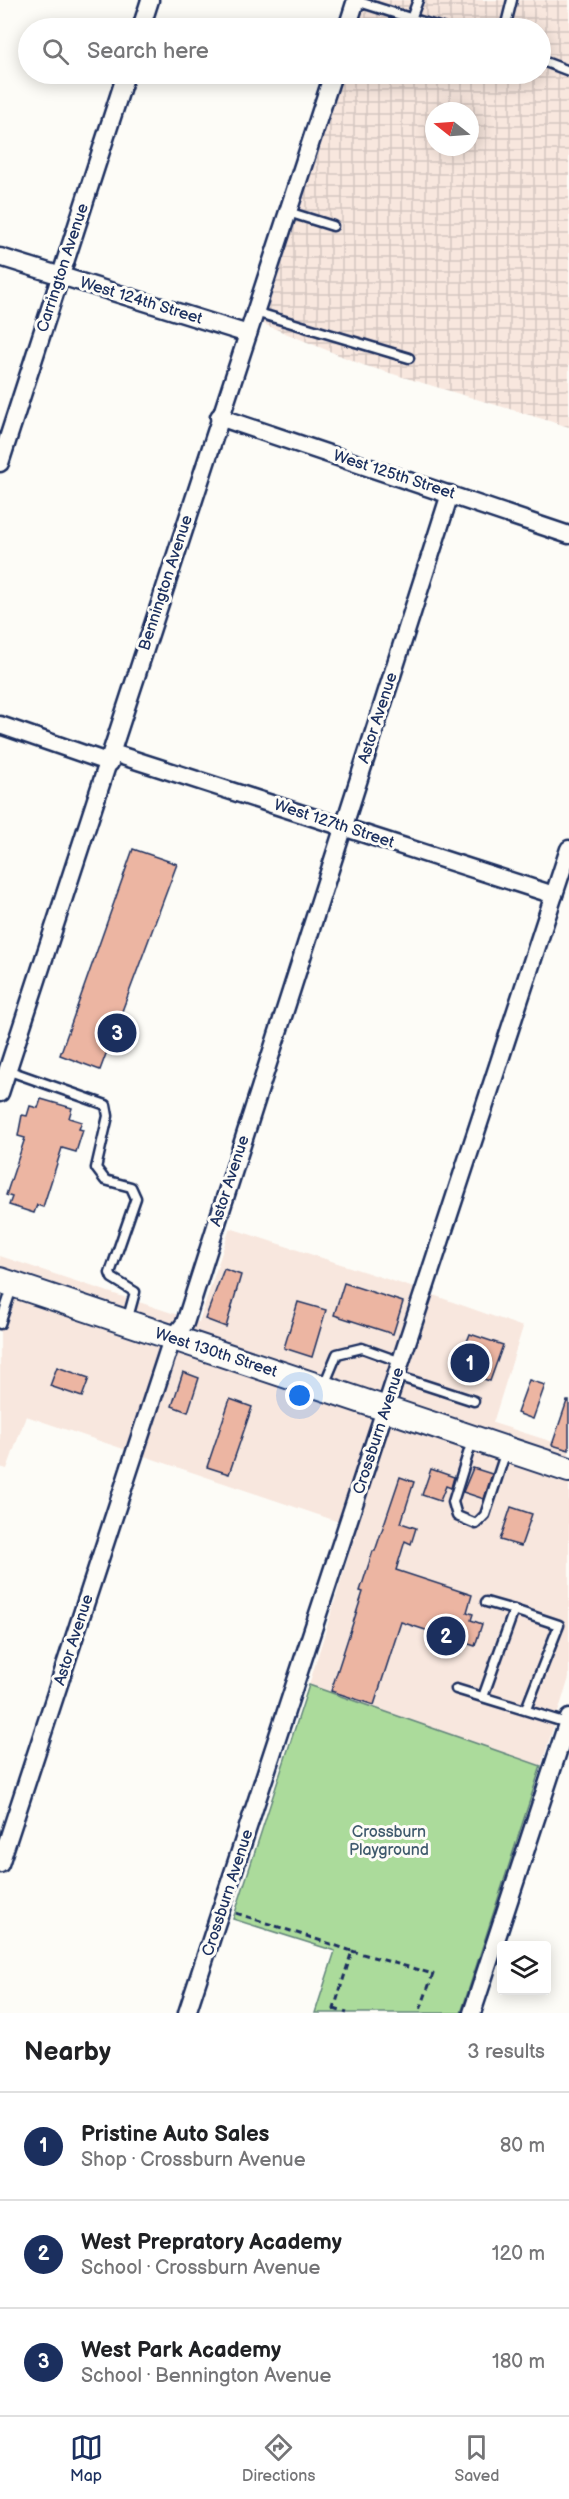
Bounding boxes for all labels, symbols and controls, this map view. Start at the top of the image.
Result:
search box [18,18,551,84]
icon: search [39,35,72,68]
text: Search here [87,38,209,65]
north arrow [425,102,479,156]
street label: Carrington Avenue [33,201,93,335]
street label: West 124th Street [77,273,205,329]
street label: West 125th Street [331,446,457,504]
street label: Bennington Avenue [135,513,197,653]
street label: Astor Avenue [354,670,402,766]
street label: West 127th Street [271,796,397,852]
pin: 3 [98,1010,136,1056]
street label: Astor Avenue [206,1133,254,1229]
street label: West 130th Street [152,1324,280,1382]
pin: 1 [450,1340,490,1386]
street label: Crossburn Avenue [350,1365,409,1497]
your location [285,1381,314,1410]
street label: Astor Avenue [50,1592,98,1688]
pin: 2 [426,1614,466,1658]
park label: Crossburn Playground [349,1823,429,1860]
street label: Crossburn Avenue [199,1827,258,1959]
map controls [497,1941,551,1995]
button: layers [497,1941,551,1995]
text: Nearby [24,2037,111,2068]
text: 3 results [467,2040,545,2064]
text: Pristine Auto Sales [81,2121,269,2148]
text: 1 [39,2134,48,2158]
text: 80 m [500,2134,545,2158]
text: Shop · Crossburn Avenue [81,2148,306,2172]
text: West Prepratory Academy [81,2229,342,2256]
text: 2 [38,2242,49,2266]
text: 120 m [492,2242,545,2266]
text: School · Crossburn Avenue [81,2256,320,2280]
text: West Park Academy [81,2337,281,2364]
text: 3 [38,2350,49,2374]
text: 180 m [492,2350,545,2374]
text: School · Bennington Avenue [81,2364,331,2388]
tab: Map [70,2431,103,2486]
tab: Directions [242,2431,315,2486]
tab: Saved [454,2431,499,2486]

